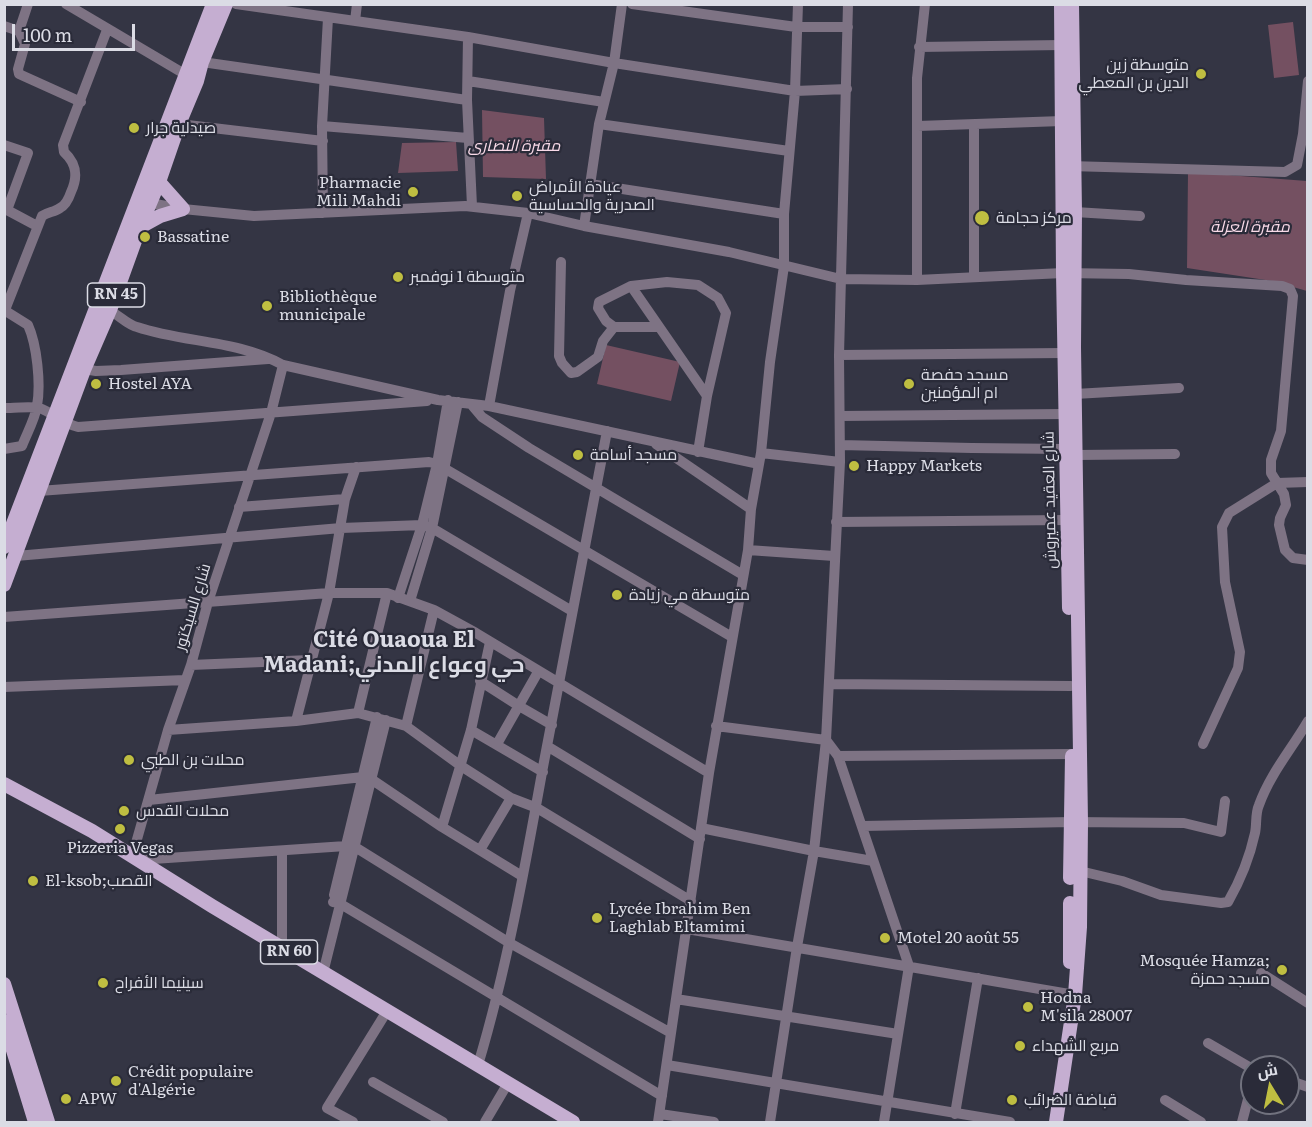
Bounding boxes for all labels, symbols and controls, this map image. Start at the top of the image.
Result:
scale bar [15,12,138,50]
text: 100 m [23,21,72,48]
place label: متوسطة زين الدين بن المعطي [1079,55,1189,93]
marker: متوسطة زين الدين بن المعطي [1194,67,1208,81]
place label: صيدلية جرار [146,118,216,138]
marker: صيدلية جرار [127,121,141,135]
park label: مقبرة النصارى [468,136,560,156]
place label: Pharmacie Mili Mahdi [316,173,401,211]
place label: عيادة الأمراض الصدرية والحساسية [529,177,655,215]
marker: Pharmacie Mili Mahdi [406,185,420,199]
marker: عيادة الأمراض الصدرية والحساسية [510,189,524,203]
place label: مركز حجامة [996,208,1072,228]
marker: مركز حجامة [973,209,991,227]
park label: مقبرة العزلة [1210,217,1290,237]
place label: Bassatine [157,227,229,247]
marker: Bassatine [138,230,152,244]
place label: متوسطة 1 نوفمبر [410,267,525,287]
marker: متوسطة 1 نوفمبر [391,270,405,284]
road number: RN 45 [88,283,144,307]
place label: Bibliothèque municipale [279,287,377,325]
marker: Bibliothèque municipale [260,299,274,313]
place label: مسجد حفصة ام المؤمنين [921,365,1008,403]
place label: Hostel AYA [108,374,192,394]
marker: Hostel AYA [89,377,103,391]
marker: مسجد حفصة ام المؤمنين [902,377,916,391]
street label: شارع العقيد عميروش [1039,431,1061,569]
place label: مسجد أسامة [590,445,677,465]
marker: مسجد أسامة [571,448,585,462]
place label: Happy Markets [866,456,982,476]
marker: Happy Markets [847,459,861,473]
street label: شارع السيكتور [171,561,215,653]
place label: متوسطة مي زيادة [629,585,750,605]
marker: متوسطة مي زيادة [610,588,624,602]
district label: Cité Ouaoua El Madani;حي وعواع المدني [264,628,524,680]
place label: محلات بن الطبي [141,750,245,770]
marker: محلات بن الطبي [122,753,136,767]
place label: محلات القدس [136,801,229,821]
marker: محلات القدس [117,804,131,818]
marker: Pizzeria Vegas [113,822,127,836]
place label: Pizzeria Vegas [67,838,173,858]
place label: El-ksob;القصب [45,871,153,891]
marker: El-ksob;القصب [26,874,40,888]
place label: Lycée Ibrahim Ben Laghlab Eltamimi [609,899,751,937]
marker: Lycée Ibrahim Ben Laghlab Eltamimi [590,911,604,925]
place label: Motel 20 août 55 [897,928,1019,948]
marker: Motel 20 août 55 [878,931,892,945]
road number: RN 60 [260,940,318,964]
place label: Mosquée Hamza; مسجد حمزة [1139,951,1270,989]
marker: Mosquée Hamza; مسجد حمزة [1275,963,1289,977]
place label: سينيما الأفراح [115,973,204,993]
marker: سينيما الأفراح [96,976,110,990]
place label: Hodna M'sila 28007 [1040,988,1132,1026]
marker: Hodna M'sila 28007 [1021,1000,1035,1014]
place label: مربع الشهداء [1032,1036,1119,1056]
marker: مربع الشهداء [1013,1039,1027,1053]
north arrow [1240,1055,1300,1115]
text: ش [1255,1056,1279,1083]
place label: Crédit populaire d'Algérie [128,1062,253,1100]
marker: Crédit populaire d'Algérie [109,1074,123,1088]
place label: APW [78,1089,117,1109]
place label: قباضة الضرائب [1024,1090,1117,1110]
marker: APW [59,1092,73,1106]
marker: قباضة الضرائب [1005,1093,1019,1107]

